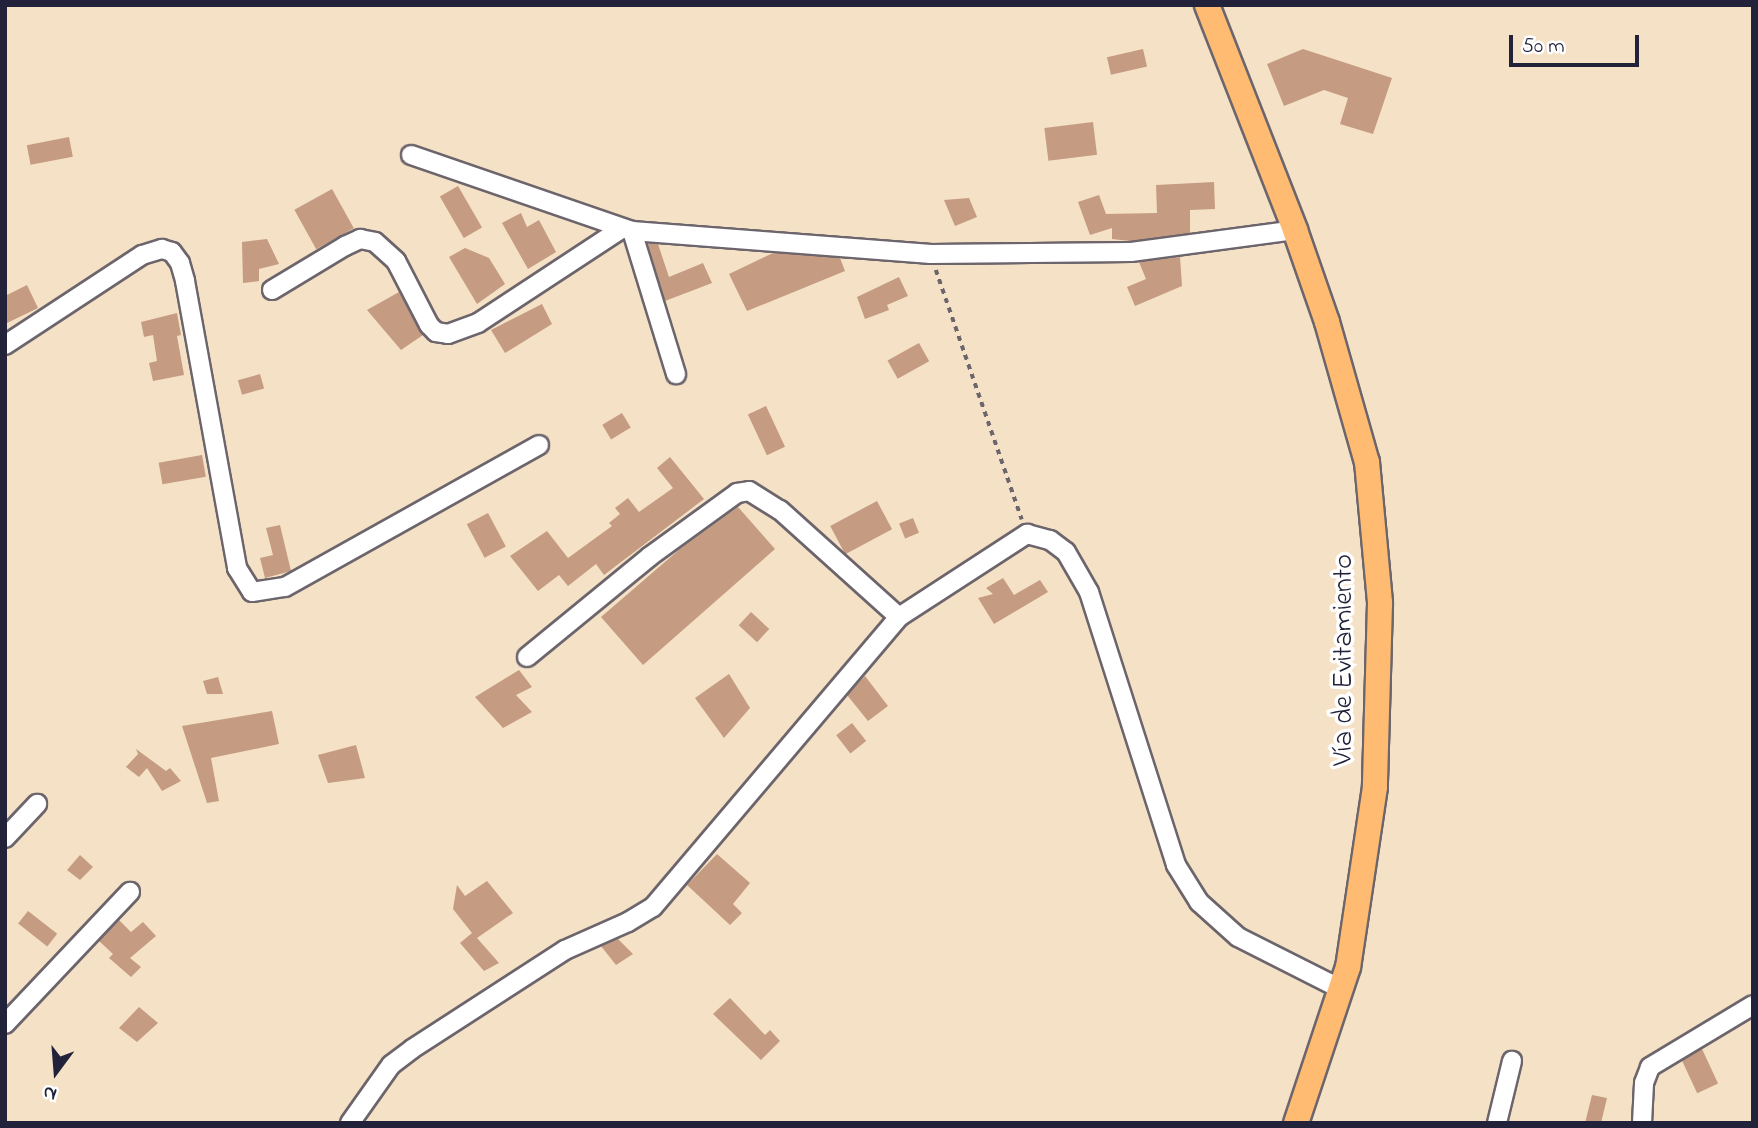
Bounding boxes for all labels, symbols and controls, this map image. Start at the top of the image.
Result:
scale bar [1513,21,1642,65]
text: 50 m [1522,32,1565,62]
street label: Vía de Evitamiento [1328,554,1362,766]
north arrow [21,1037,91,1107]
text: N [40,1078,60,1107]

